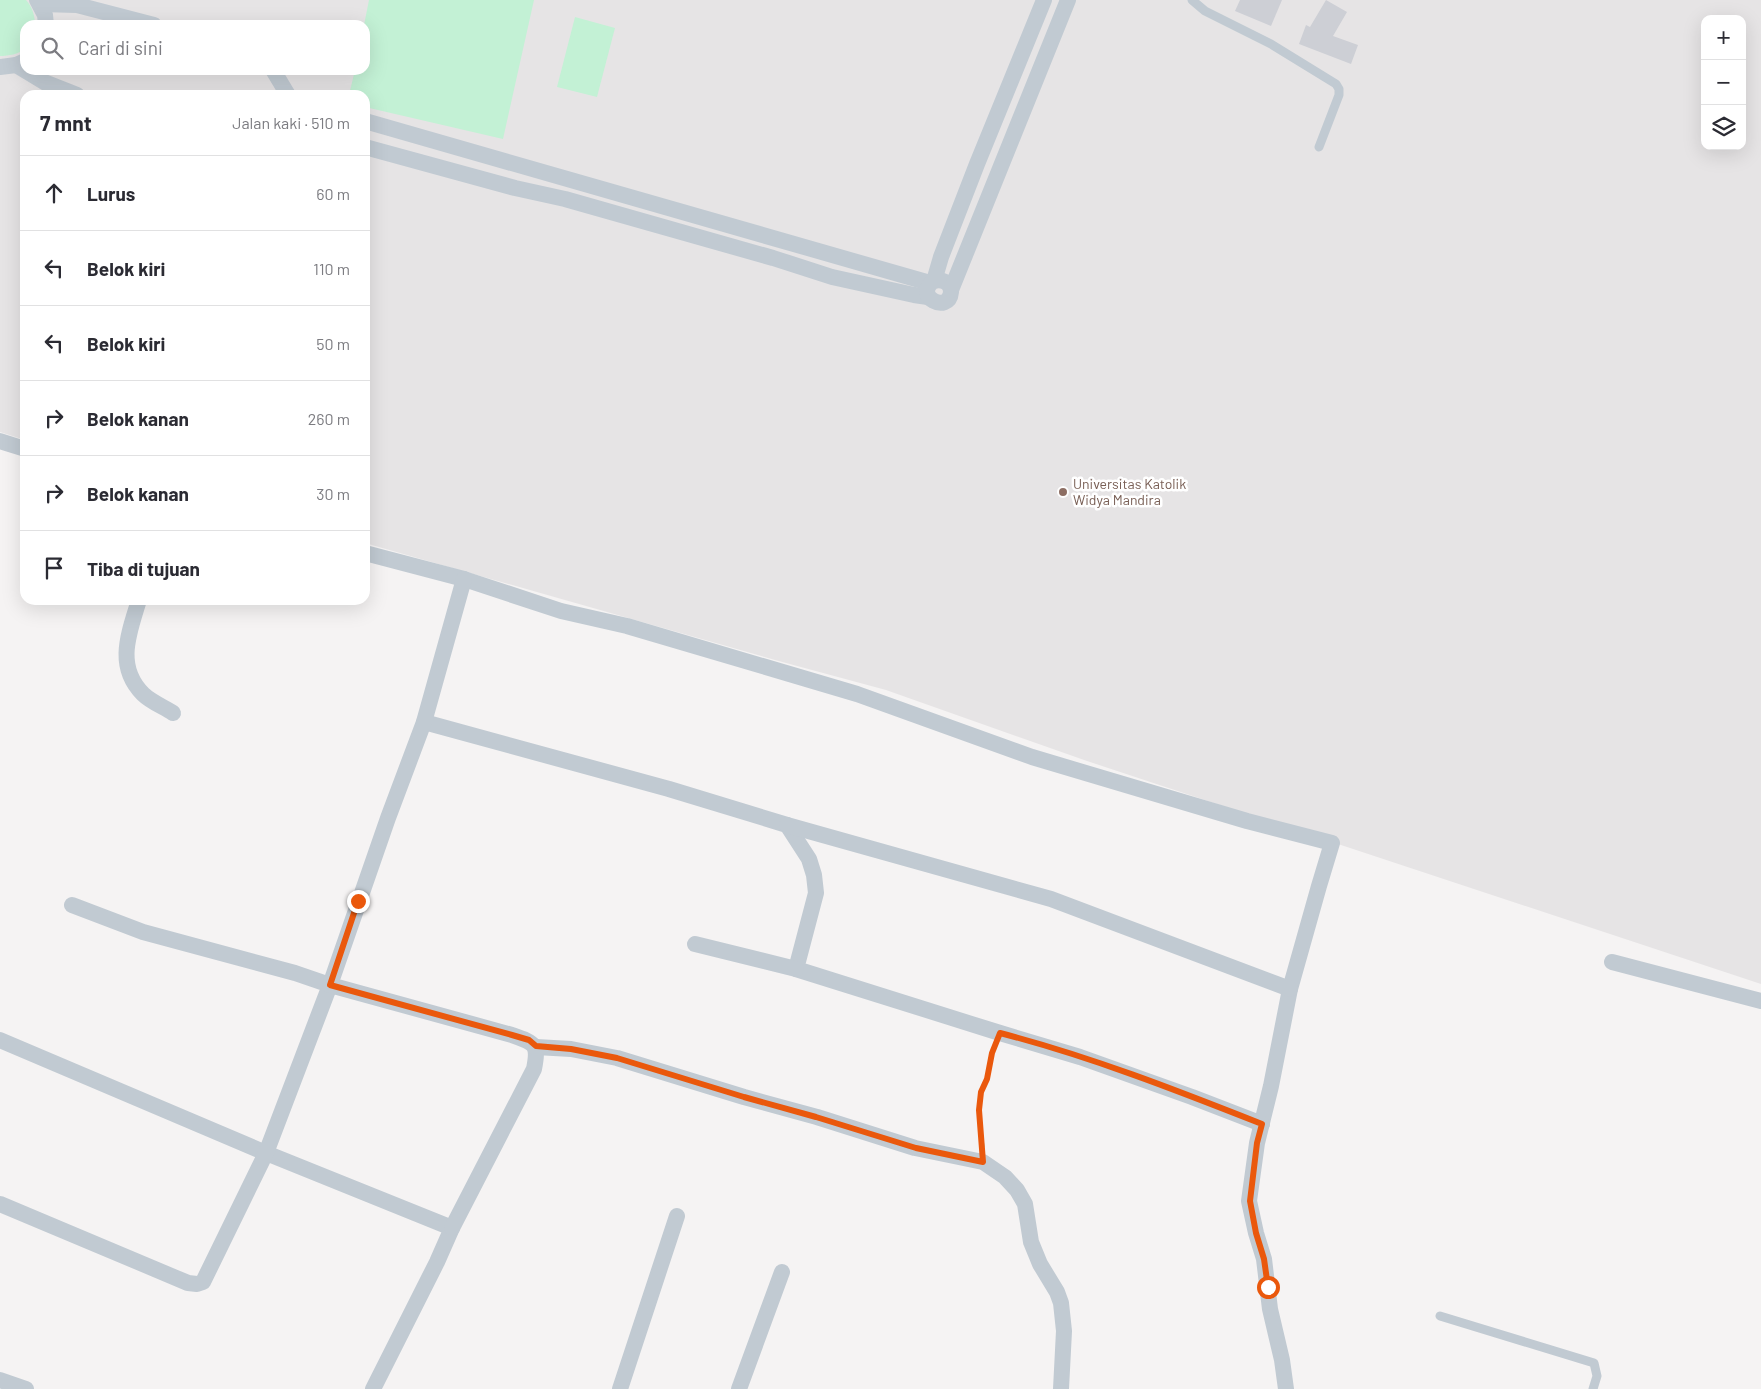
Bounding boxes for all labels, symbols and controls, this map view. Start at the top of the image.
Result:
map controls [1701,15,1746,150]
button: + [1701,15,1746,60]
search box [20,20,370,75]
icon: search [38,34,66,62]
text: Cari di sini [78,36,163,59]
button: − [1701,60,1746,105]
button: layers [1701,105,1746,150]
text: 7 mnt [40,110,92,135]
text: Jalan kaki · 510 m [232,113,350,132]
icon: ahead [40,179,68,207]
text: Lurus [87,182,135,205]
text: 60 m [316,184,350,203]
icon: left [40,254,68,282]
text: Belok kiri [87,257,165,280]
text: 110 m [313,259,350,278]
icon: left [40,329,68,357]
text: Belok kiri [87,332,165,355]
text: 50 m [316,334,350,353]
icon: right [40,404,68,432]
text: Belok kanan [87,407,189,430]
text: 260 m [308,409,350,428]
place label: Universitas Katolik Widya Mandira [1073,475,1186,508]
icon: right [40,479,68,507]
text: Belok kanan [87,482,189,505]
text: 30 m [316,484,350,503]
marker: Universitas Katolik Widya Mandira [1057,486,1069,498]
icon: arrive [40,554,68,582]
text: Tiba di tujuan [87,557,200,580]
route end [347,890,370,913]
route start [1257,1276,1280,1299]

